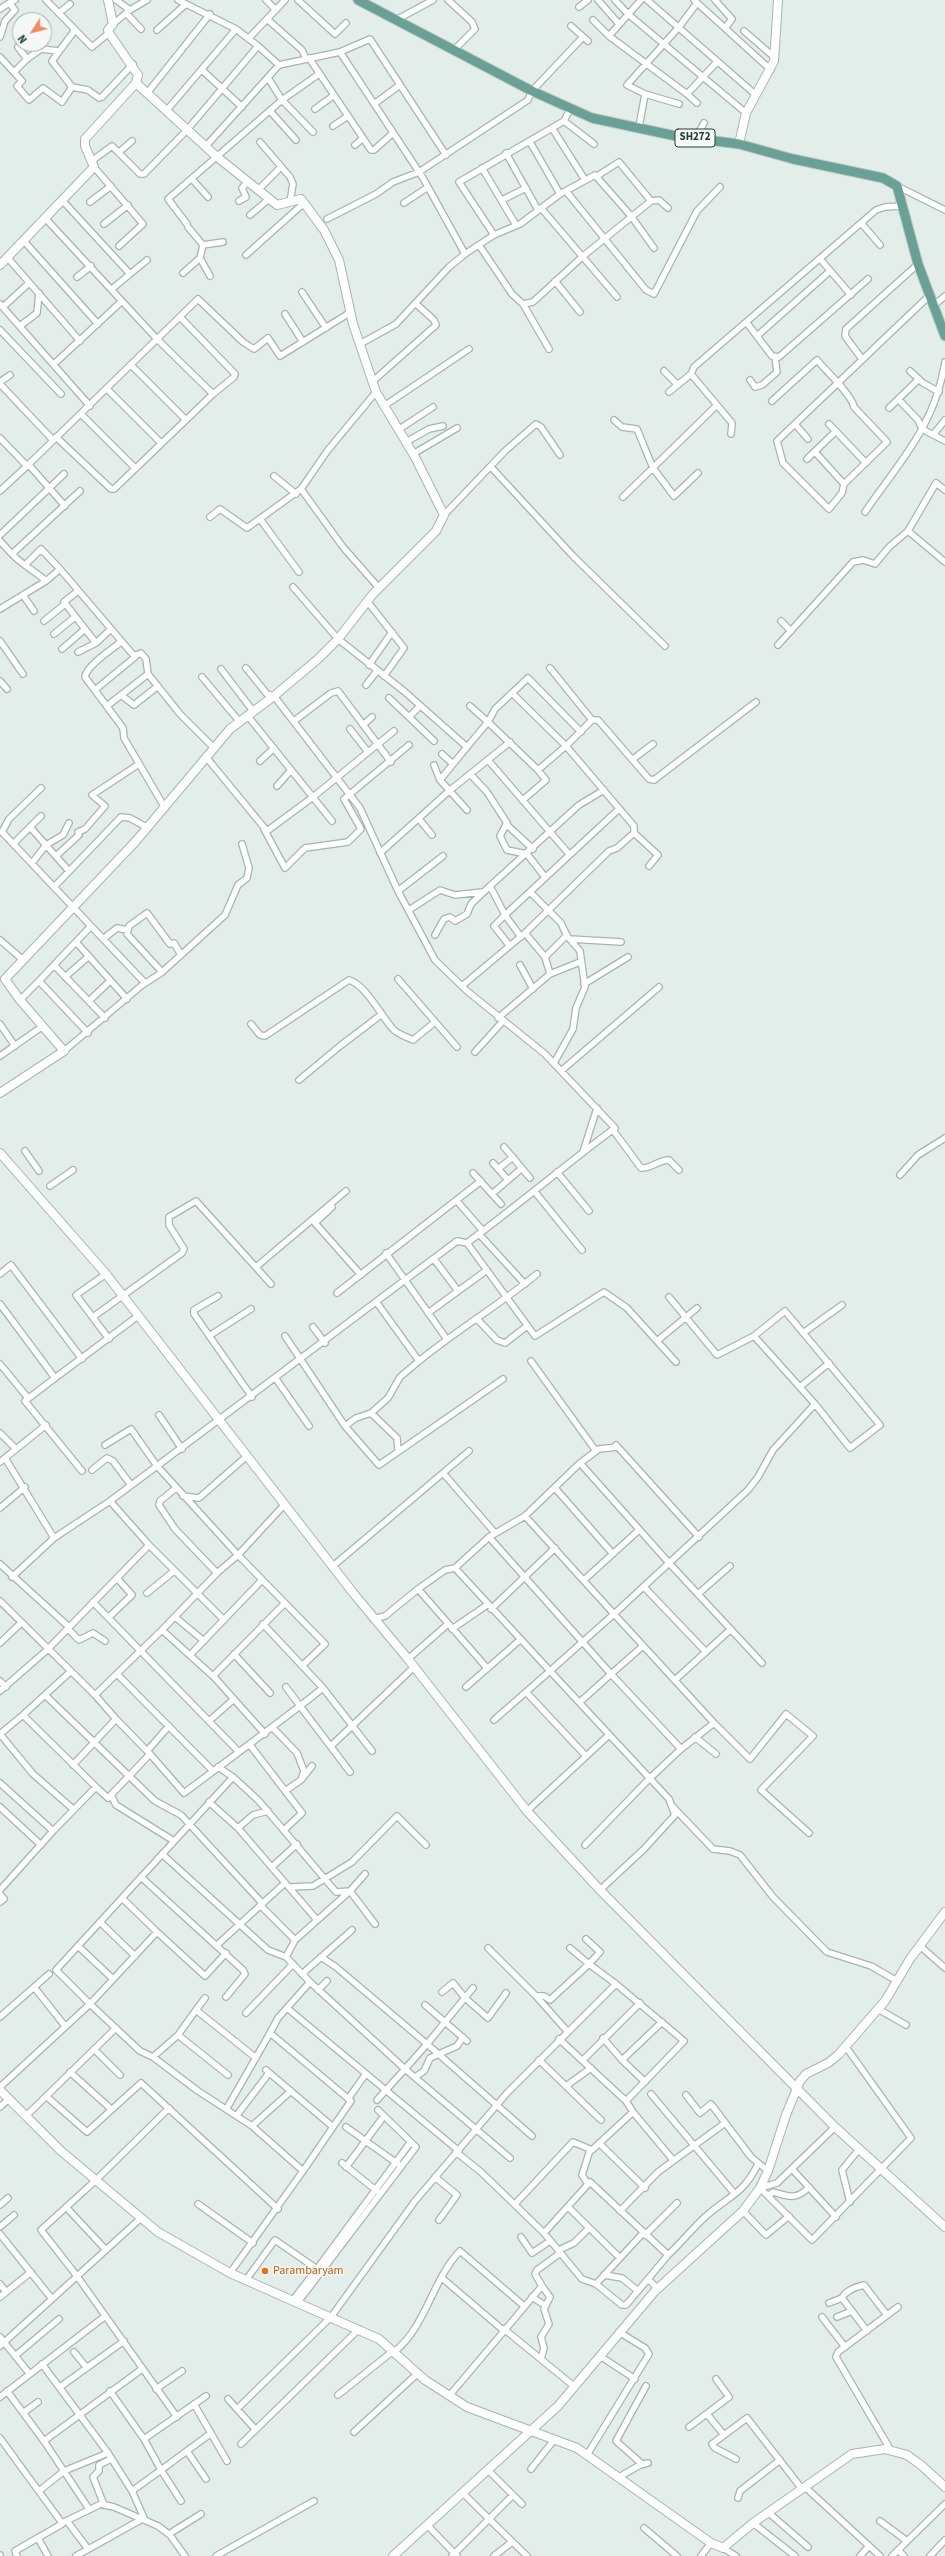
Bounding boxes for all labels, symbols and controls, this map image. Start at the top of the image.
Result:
north arrow [12,12,52,52]
text: N [14,31,31,46]
road number: SH272 [675,129,715,147]
place label: Parambaryam [273,2264,344,2278]
marker: Parambaryam [260,2266,270,2276]

